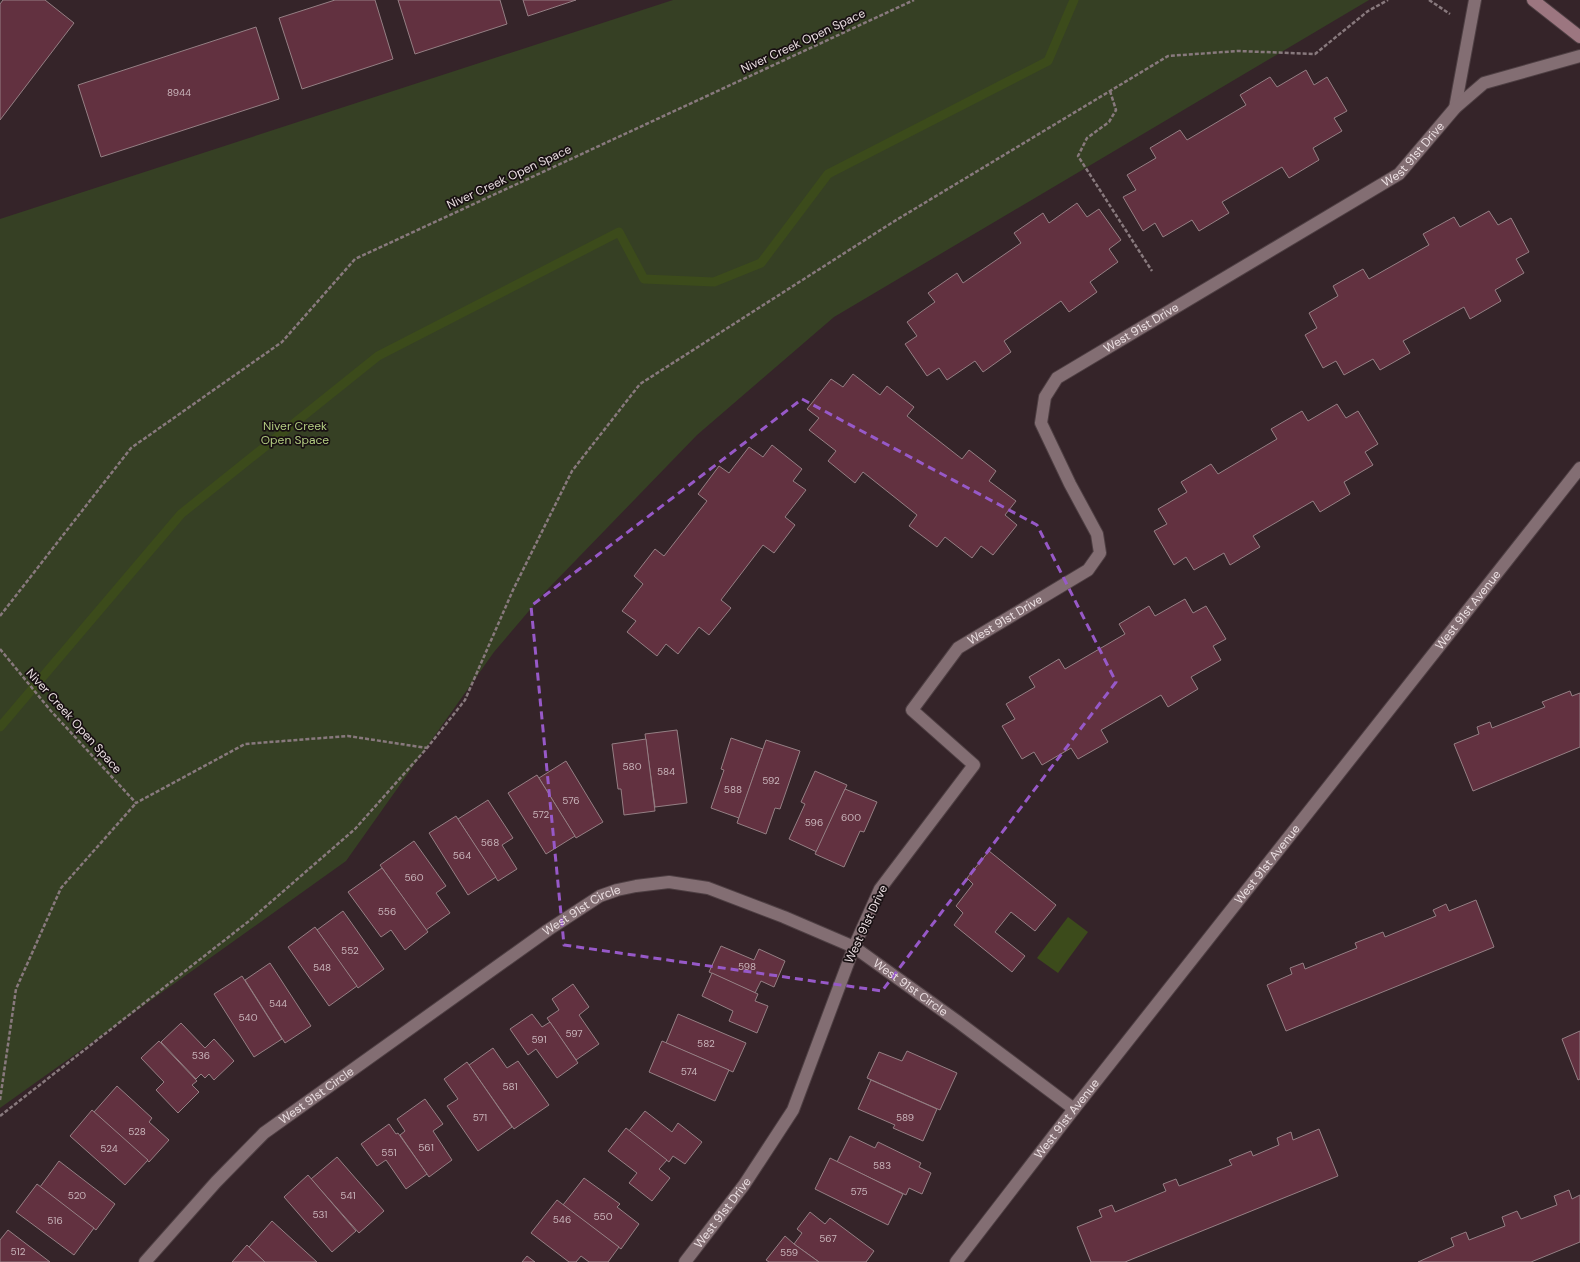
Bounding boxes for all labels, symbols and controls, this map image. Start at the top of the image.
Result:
street label: Niver Creek Open Space [738,5,868,77]
house number: 8944 [167,86,191,99]
street label: West 91st Drive [1379,118,1448,190]
street label: Niver Creek Open Space [444,141,574,213]
street label: West 91st Drive [1101,299,1182,356]
park label: Niver Creek Open Space [261,418,329,448]
street label: West 91st Avenue [1432,567,1504,653]
street label: West 91st Drive [964,591,1046,648]
street label: Niver Creek Open Space [23,665,125,777]
house number: 580 [622,760,642,773]
house number: 584 [657,765,675,778]
house number: 592 [762,774,780,787]
house number: 588 [724,783,742,796]
house number: 576 [562,794,580,807]
house number: 572 [533,808,550,821]
house number: 600 [841,811,861,824]
house number: 596 [805,816,823,829]
street label: West 91st Avenue [1231,821,1304,907]
house number: 568 [481,836,499,849]
house number: 564 [453,849,471,862]
house number: 560 [404,871,424,884]
street label: West 91st Circle [540,881,623,939]
street label: West 91st Drive [841,882,891,966]
house number: 556 [378,905,396,918]
house number: 552 [341,944,359,957]
street label: West 91st Circle [870,955,951,1020]
house number: 598 [738,960,756,973]
house number: 548 [313,961,331,974]
house number: 544 [269,997,287,1010]
house number: 540 [238,1011,258,1024]
house number: 597 [565,1027,583,1040]
house number: 591 [531,1033,547,1046]
house number: 582 [697,1037,715,1050]
house number: 536 [192,1049,210,1062]
street label: West 91st Circle [276,1063,357,1128]
house number: 574 [681,1065,697,1078]
street label: West 91st Avenue [1031,1075,1103,1162]
house number: 581 [502,1080,518,1093]
house number: 571 [473,1111,487,1124]
house number: 589 [896,1111,914,1124]
house number: 528 [128,1125,146,1138]
house number: 561 [418,1141,434,1154]
house number: 524 [100,1142,118,1155]
house number: 551 [381,1146,397,1159]
house number: 583 [873,1159,891,1172]
street label: West 91st Drive [691,1174,755,1251]
house number: 575 [850,1185,868,1198]
house number: 520 [68,1189,86,1202]
house number: 541 [340,1189,356,1202]
house number: 531 [313,1208,327,1221]
house number: 550 [593,1210,613,1223]
house number: 546 [553,1213,571,1226]
house number: 516 [47,1214,63,1227]
house number: 567 [819,1232,837,1245]
house number: 512 [11,1245,26,1258]
house number: 559 [780,1246,798,1259]

